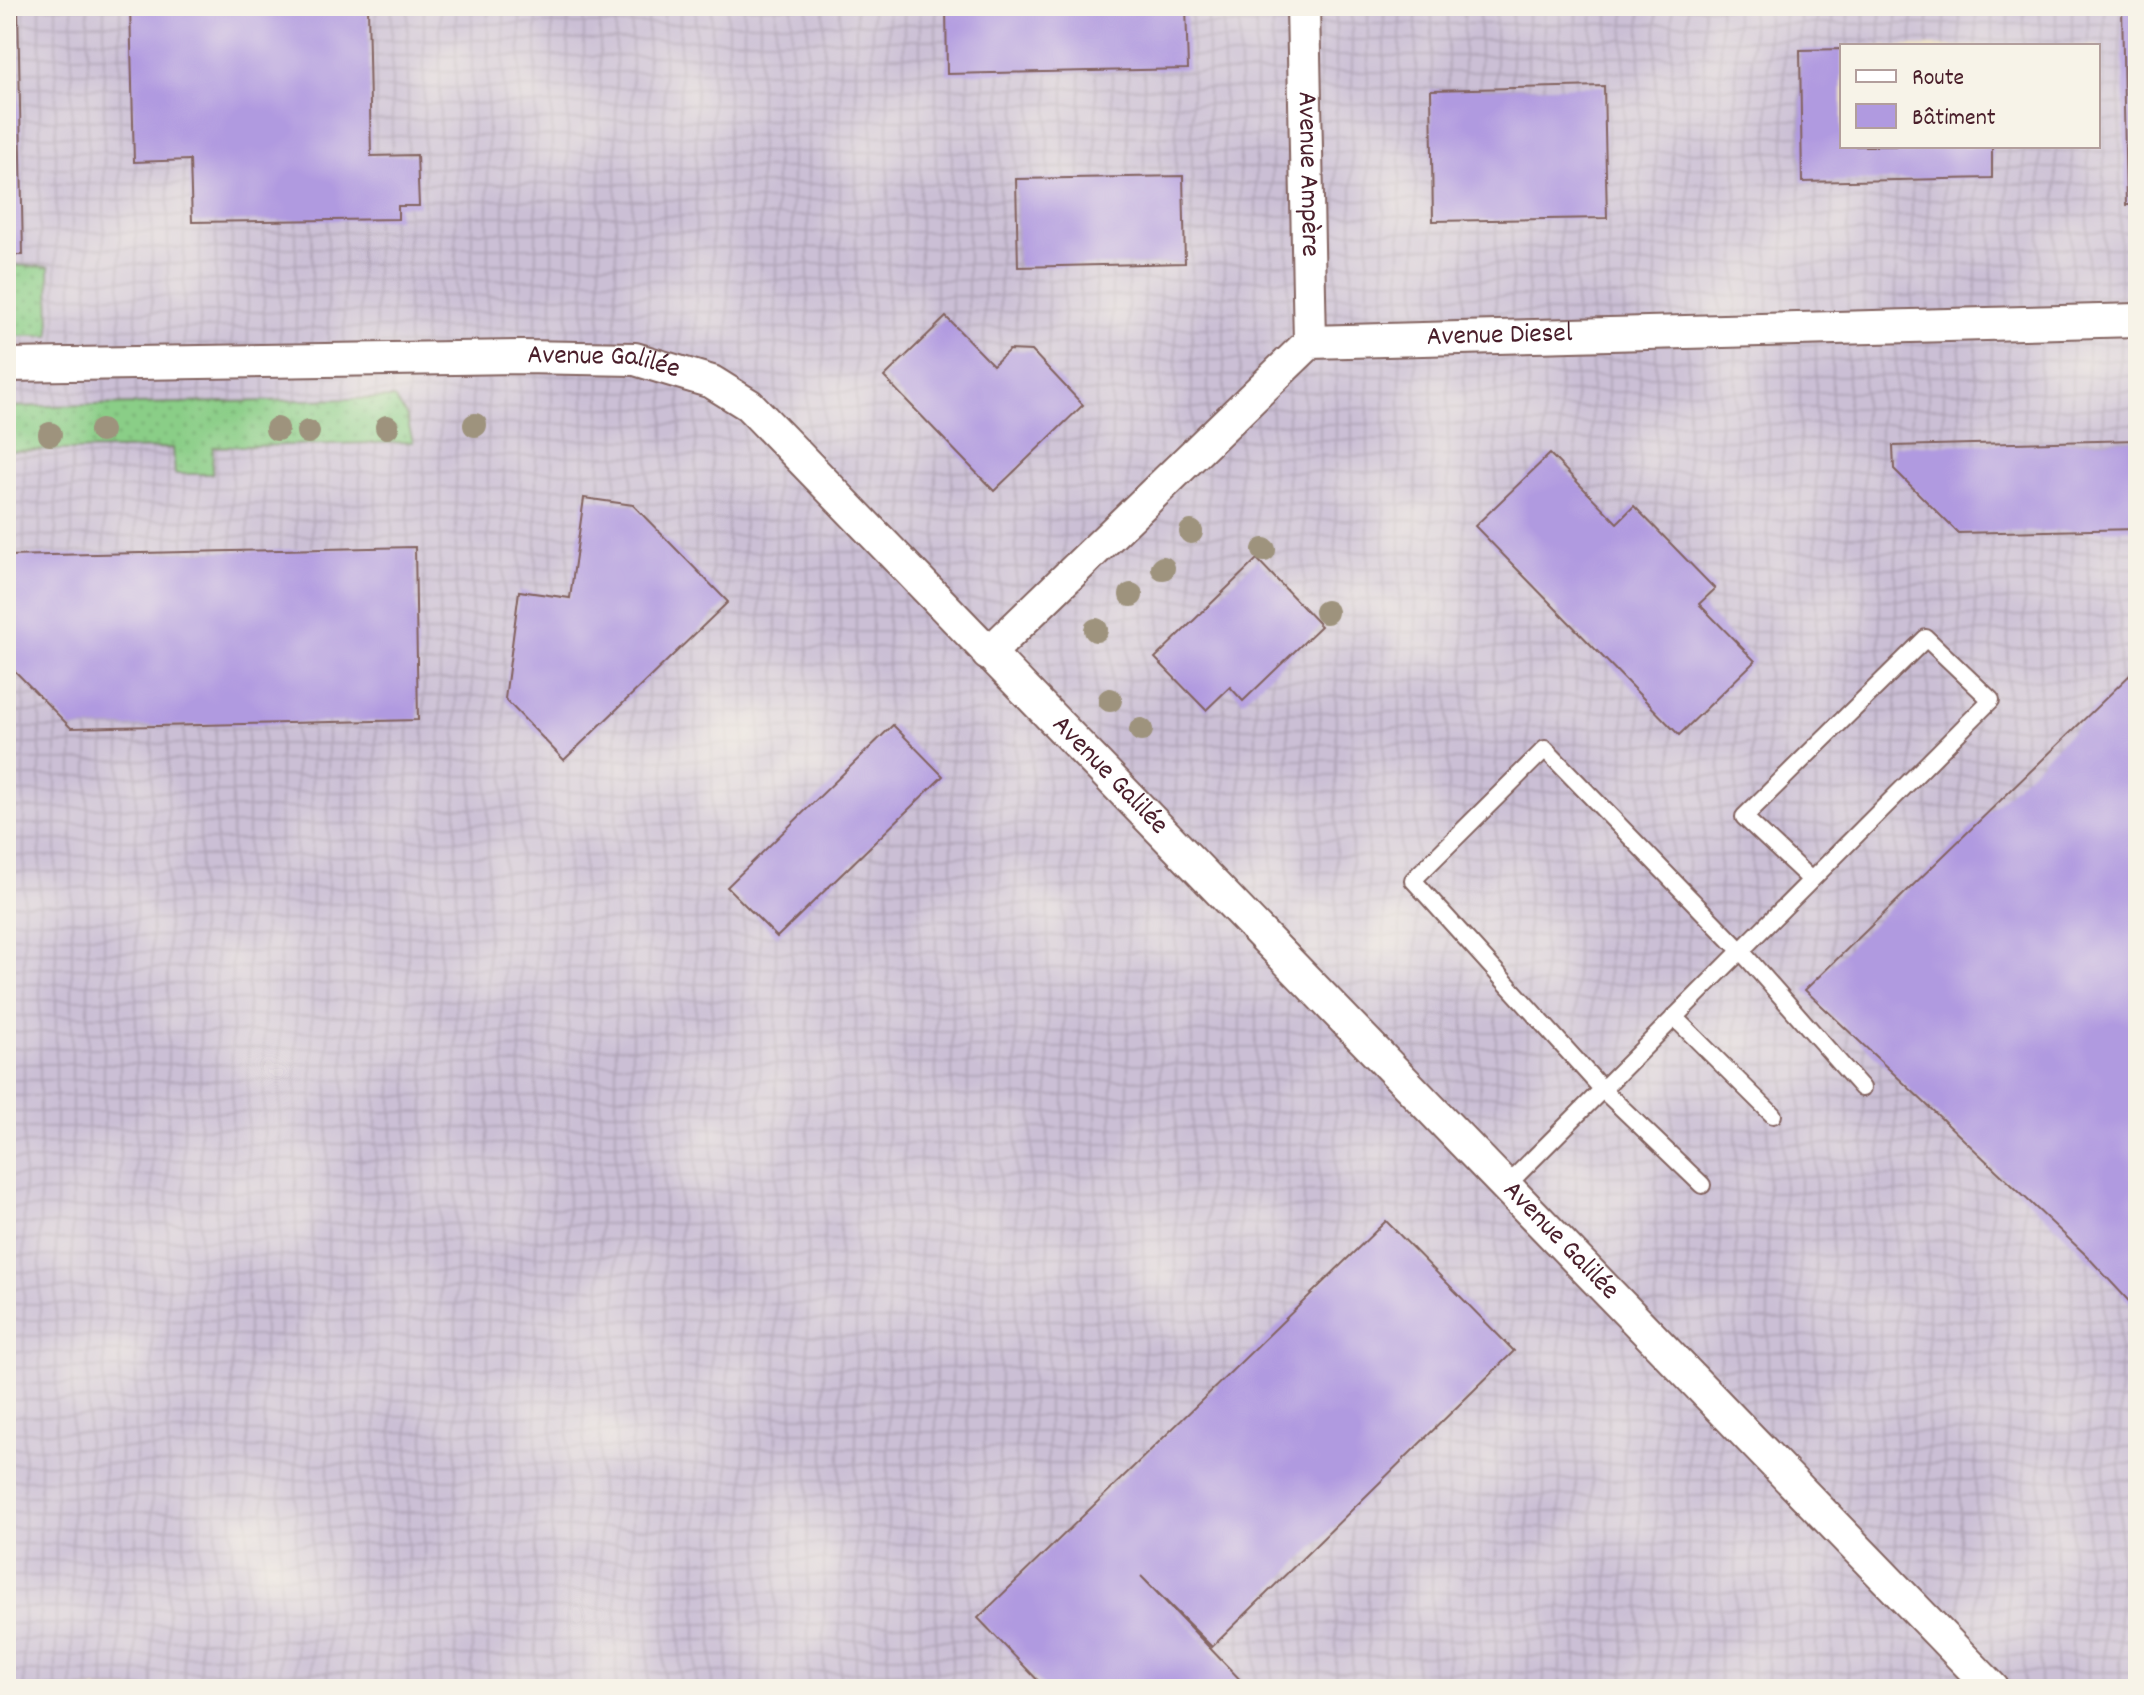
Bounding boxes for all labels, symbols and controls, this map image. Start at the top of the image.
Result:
legend [1840,44,2100,148]
text: Route [1912,62,1964,96]
street label: Avenue Ampère [1285,91,1328,257]
text: Bâtiment [1912,102,1996,136]
street label: Avenue Diesel [1426,315,1573,359]
street label: Avenue Galilée [527,337,684,391]
street label: Avenue Galilée [1041,707,1176,845]
street label: Avenue Galilée [1492,1173,1627,1311]

